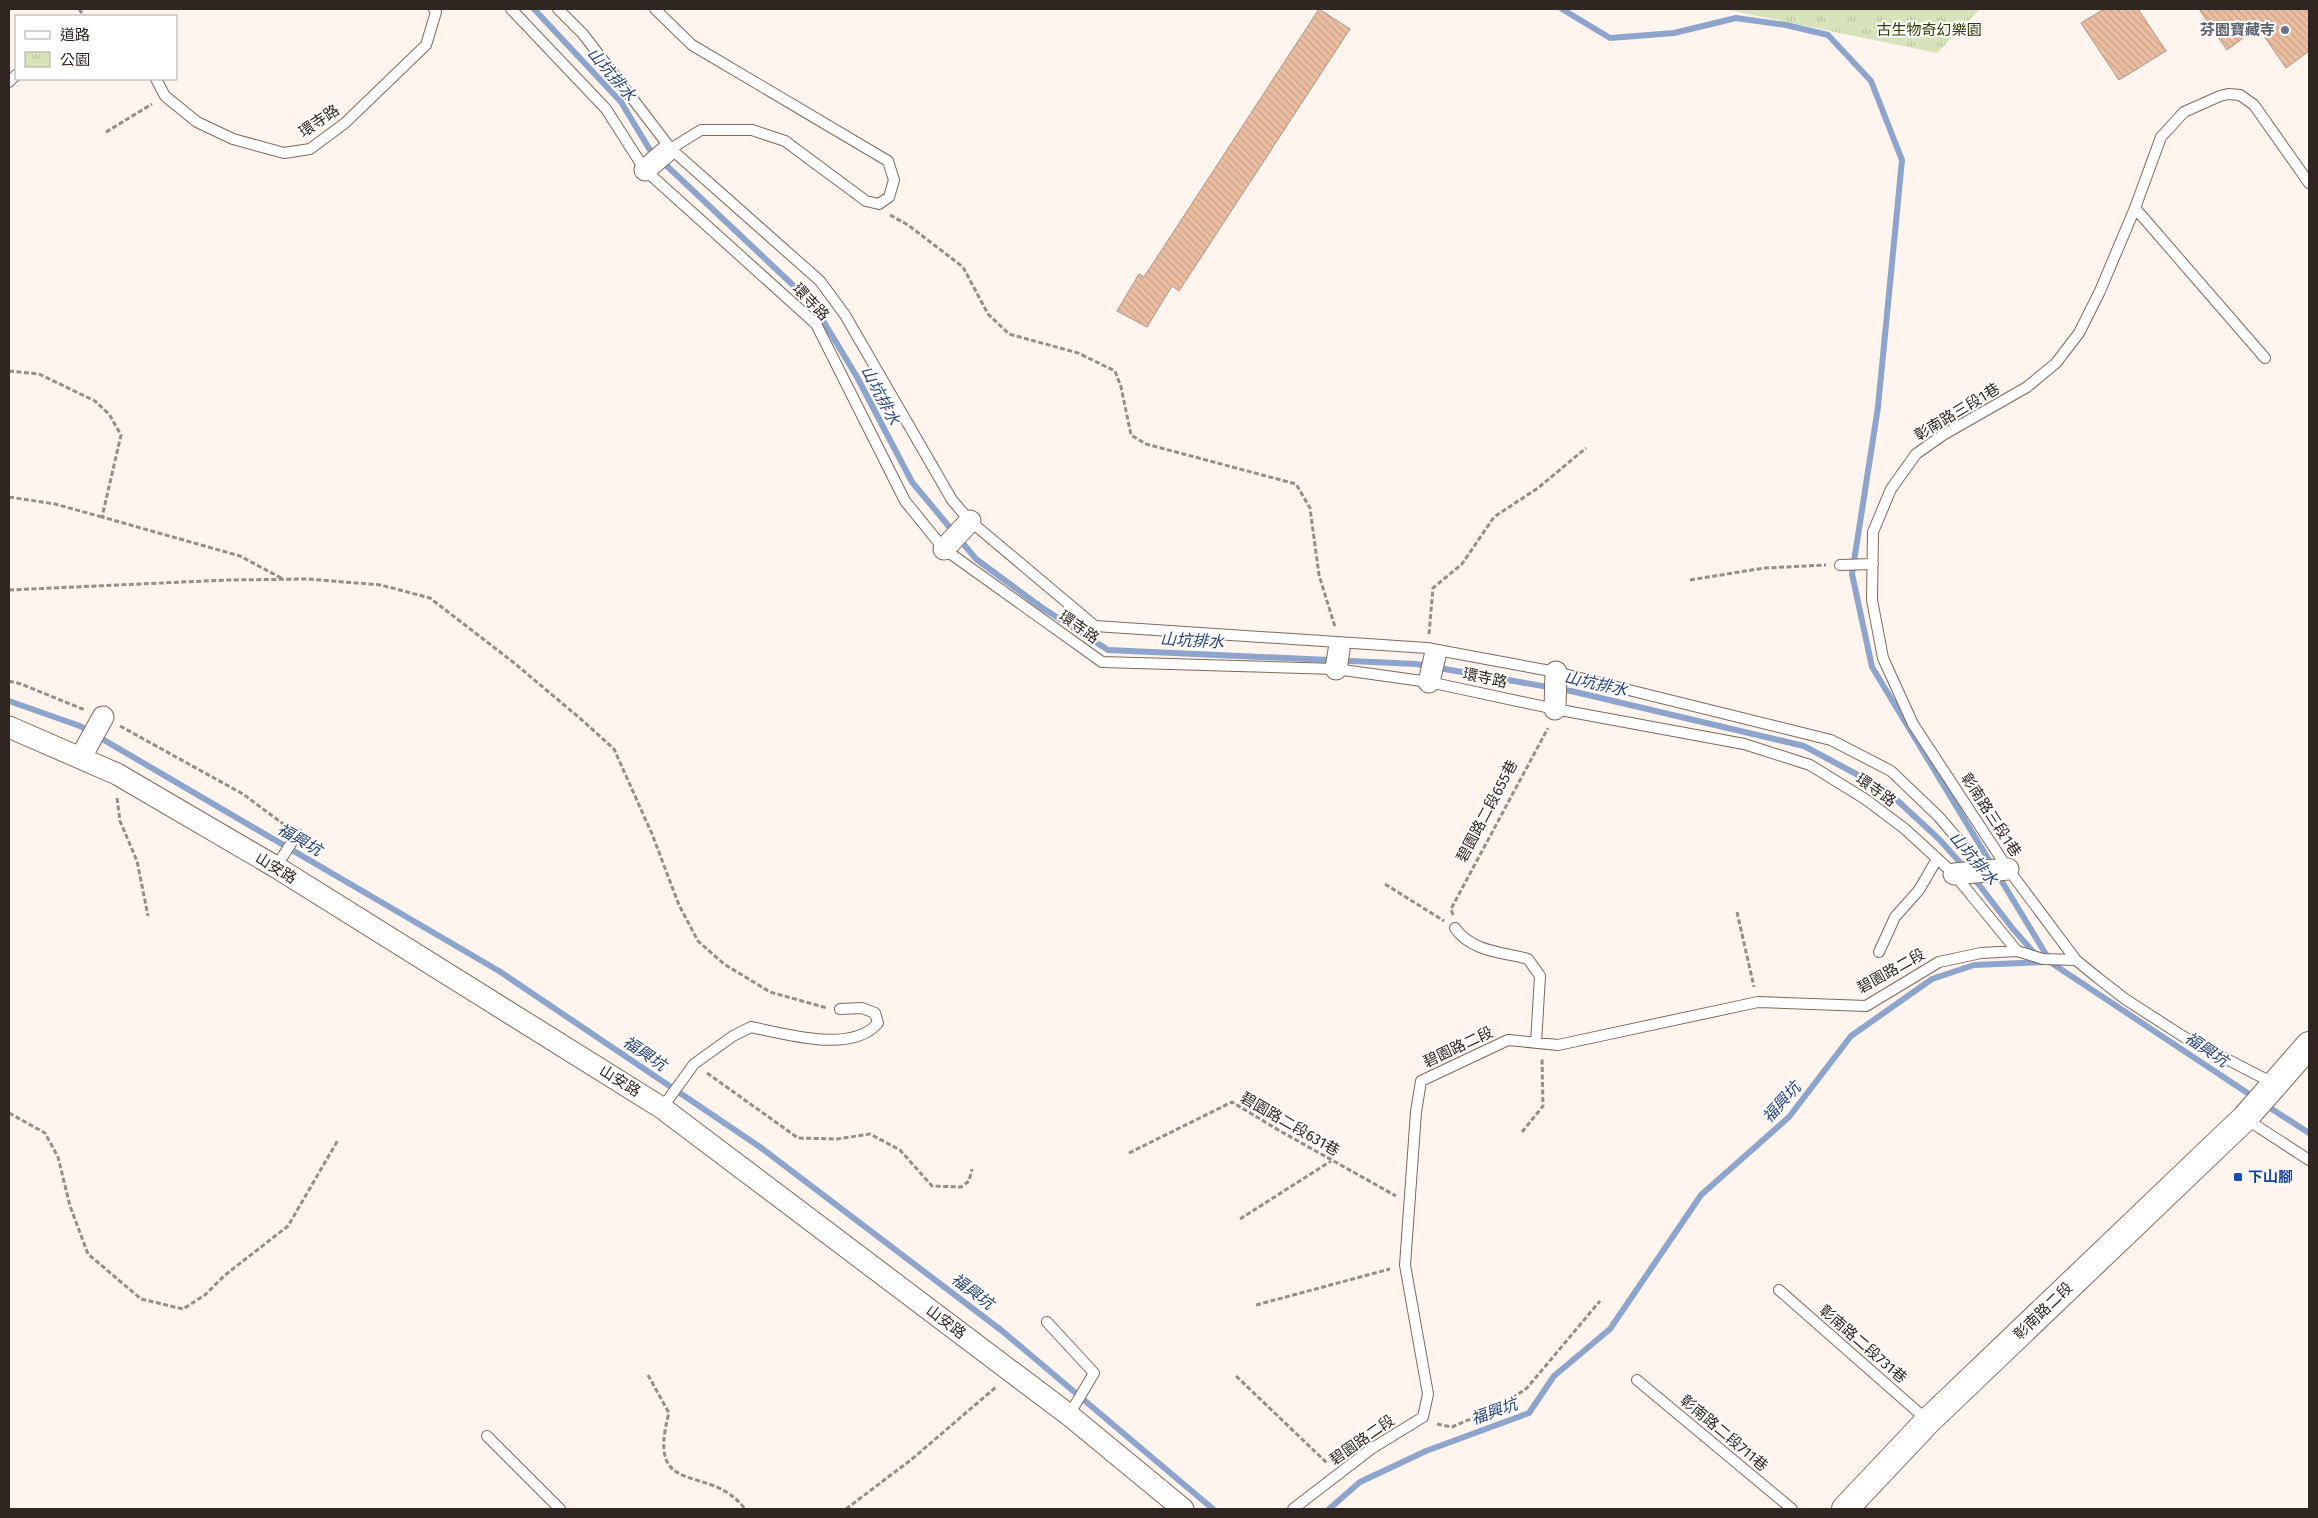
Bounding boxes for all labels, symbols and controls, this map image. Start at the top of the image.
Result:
legend [15,15,178,80]
park label: 古生物奇幻樂園 [1876,21,1982,39]
place label: 芬園寶藏寺 [2200,21,2275,39]
marker: 芬園寶藏寺 [2279,24,2291,36]
text: 道路 [60,26,90,44]
water label: 山坑排水 [583,44,640,105]
text: 公園 [60,51,90,69]
street label: 環寺路 [295,101,343,141]
street label: 環寺路 [789,280,833,324]
water label: 山坑排水 [857,363,904,429]
street label: 彰南路三段1巷 [1911,379,2003,445]
street label: 環寺路 [1055,607,1103,647]
water label: 山坑排水 [1160,629,1225,652]
street label: 環寺路 [1461,665,1509,691]
water label: 山坑排水 [1563,667,1630,700]
street label: 碧園路二段655巷 [1453,757,1521,865]
street label: 環寺路 [1852,770,1900,810]
street label: 彰南路三段1巷 [1957,770,2025,860]
water label: 福興坑 [274,819,327,861]
water label: 山坑排水 [1945,828,2002,889]
street label: 山安路 [252,849,300,887]
street label: 碧園路二段 [1854,945,1928,997]
street label: 碧園路二段 [1420,1023,1496,1071]
water label: 福興坑 [2182,1028,2234,1072]
water label: 福興坑 [620,1032,672,1076]
street label: 山安路 [596,1061,644,1101]
water label: 福興坑 [1758,1077,1806,1127]
street label: 碧園路二段631巷 [1237,1088,1343,1160]
place label: 下山腳 [2248,1168,2293,1186]
marker: 下山腳 [2232,1171,2244,1183]
water label: 福興坑 [948,1269,999,1315]
street label: 彰南路二段 [2010,1278,2076,1344]
street label: 山安路 [923,1301,969,1343]
street label: 彰南路二段731巷 [1816,1301,1910,1387]
street label: 彰南路二段711巷 [1676,1391,1772,1475]
water label: 福興坑 [1468,1394,1522,1429]
street label: 碧園路二段 [1326,1411,1398,1469]

